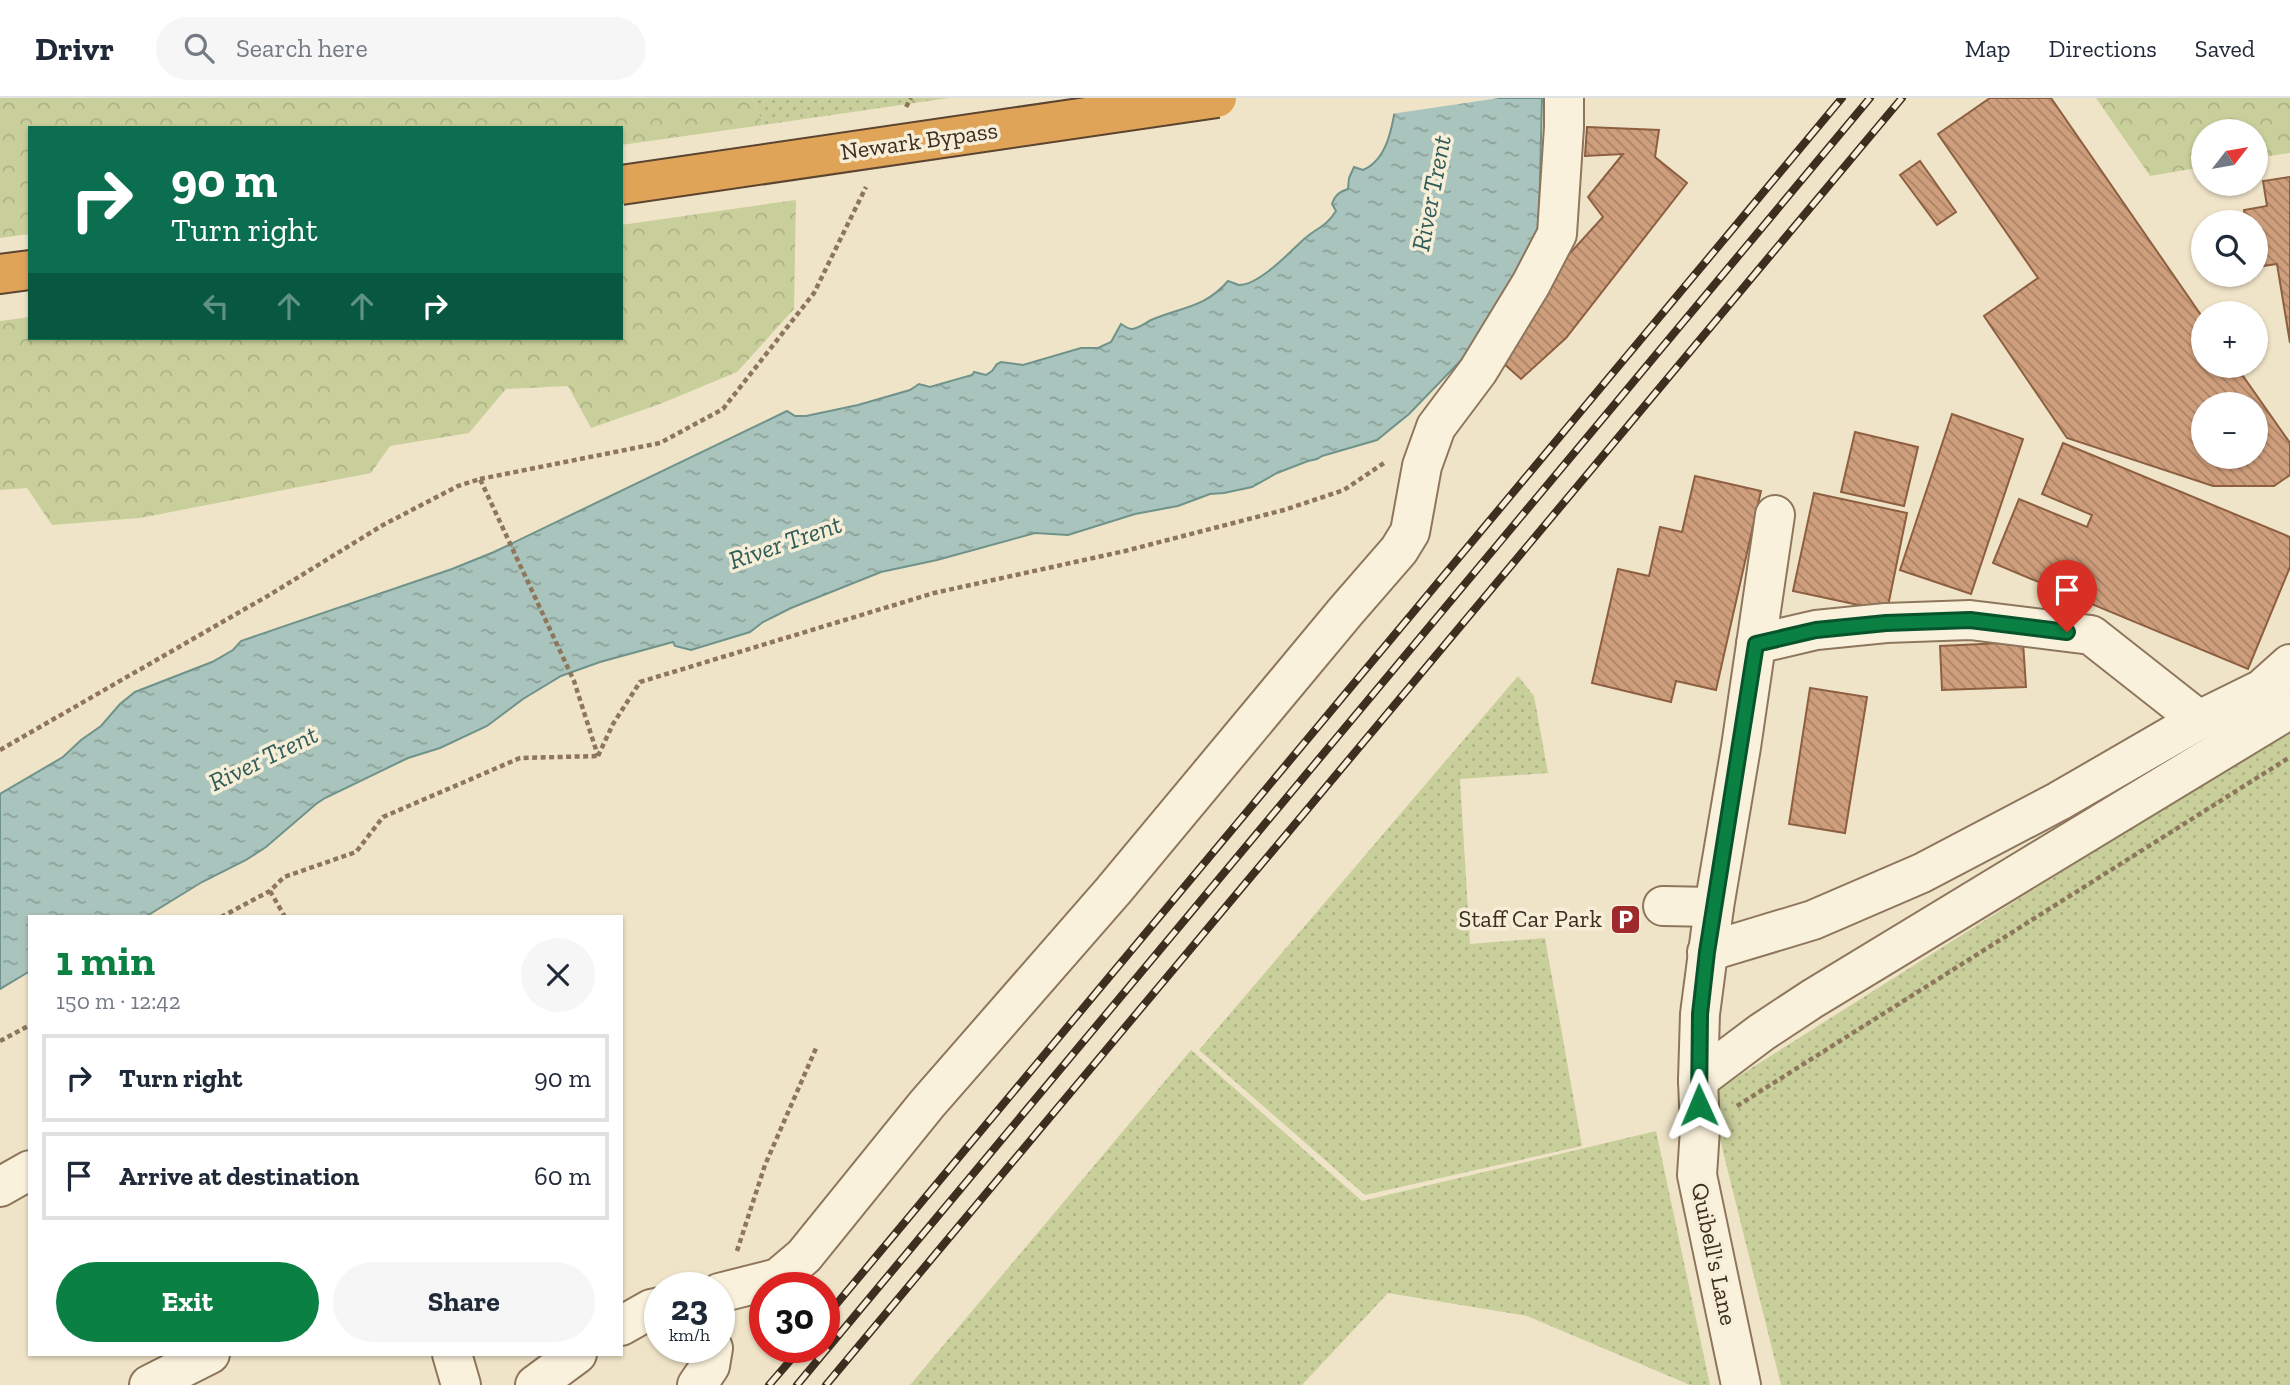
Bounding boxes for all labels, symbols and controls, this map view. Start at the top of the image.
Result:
search box [156,17,646,80]
text: Drivr [35,29,114,68]
icon: search [180,29,218,67]
text: Search here [236,32,368,64]
text: Map [1965,34,2011,63]
text: Directions [2049,34,2157,63]
text: Saved [2195,34,2255,63]
street label: Newark Bypass [838,115,999,166]
north arrow [2191,119,2268,196]
map controls [2191,119,2268,469]
water label: River Trent [1404,132,1458,254]
text: 90 m [171,151,278,210]
icon: right [56,154,147,245]
button: search [2191,210,2268,287]
text: Turn right [171,211,318,249]
icon: left [197,287,235,325]
icon: ahead [270,287,308,325]
icon: ahead [343,287,381,325]
icon: right [416,287,454,325]
button: + [2191,301,2268,378]
button: − [2191,392,2268,469]
water label: River Trent [724,508,846,576]
pin [2037,560,2097,632]
icon: arrive [2048,571,2086,609]
water label: River Trent [203,718,323,798]
parking icon: Staff Car Park [1608,902,1642,936]
place label: Staff Car Park [1459,904,1603,933]
text: 1 min [56,935,155,986]
button: close [521,938,595,1012]
text: 150 m · 12:42 [56,987,181,1015]
icon: right [60,1059,98,1097]
text: Turn right [119,1062,242,1094]
text: 90 m [534,1062,591,1094]
position arrow [1662,1068,1736,1142]
icon: arrive [60,1157,98,1195]
text: Arrive at destination [119,1160,359,1192]
text: 60 m [534,1160,591,1192]
street label: Quibell's Lane [1685,1180,1744,1328]
button: Exit [56,1262,319,1342]
button: Share [333,1262,595,1342]
speed limit sign: 30 [749,1272,840,1363]
text: 23 [671,1287,708,1329]
text: km/h [669,1324,710,1346]

